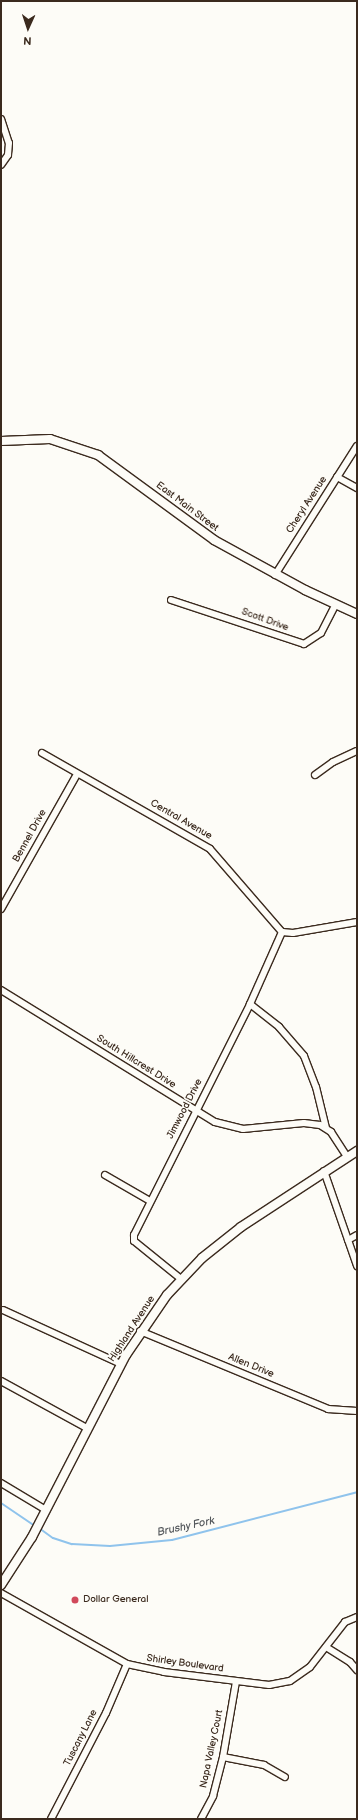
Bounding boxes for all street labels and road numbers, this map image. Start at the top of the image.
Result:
street label: Cheryl Avenue [284,474,330,536]
street label: East Main Street [153,480,221,534]
street label: Scott Drive [240,606,290,634]
street label: Central Avenue [148,797,214,843]
street label: Bennel Drive [11,808,49,864]
street label: South Hillcrest Drive [94,1033,178,1091]
street label: Jimwood Drive [165,1077,205,1141]
street label: Highland Avenue [106,1294,158,1364]
street label: Allen Drive [226,1351,276,1381]
street label: Shirley Boulevard [145,1653,225,1675]
street label: Tuscany Lane [62,1708,100,1768]
street label: Napa Valley Court [198,1708,226,1790]

